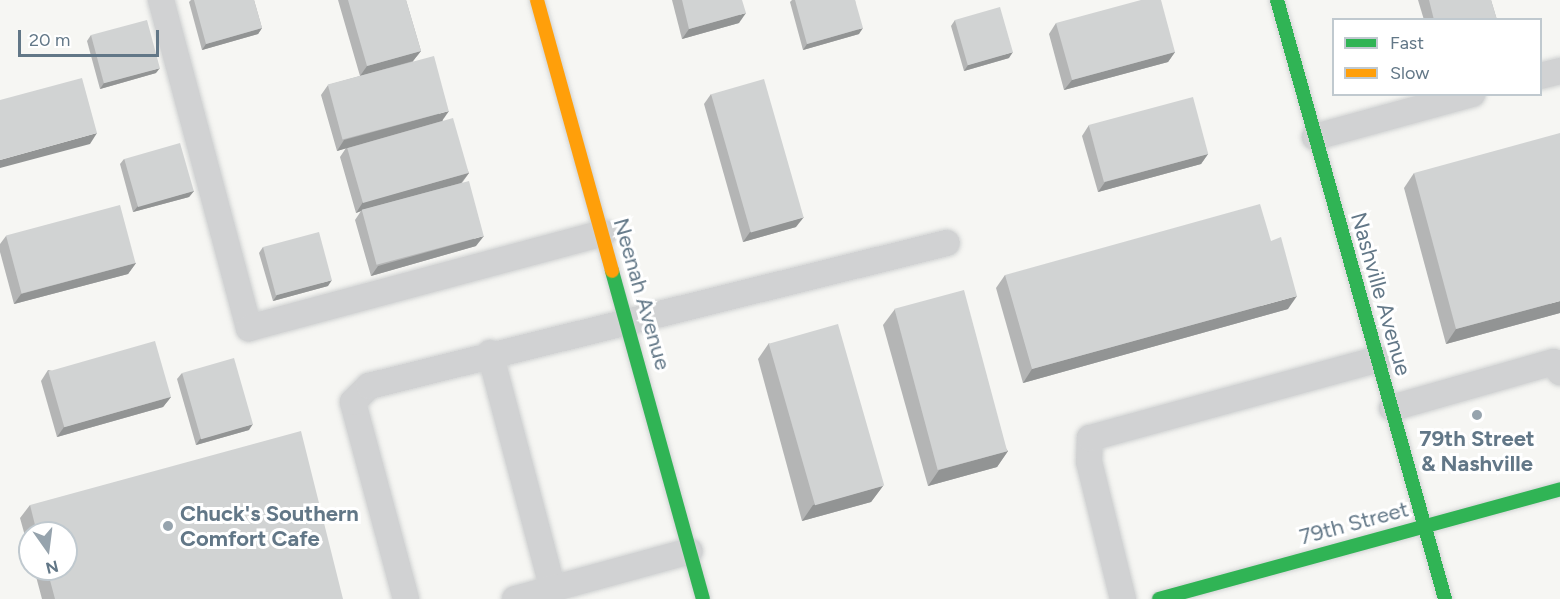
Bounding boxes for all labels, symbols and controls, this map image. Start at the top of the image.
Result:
scale bar [21,18,162,56]
legend [1332,18,1542,96]
text: 20 m [29,29,70,51]
text: Fast [1390,32,1424,54]
text: Slow [1390,62,1429,84]
street label: Nashville Avenue [1345,209,1417,379]
street label: Neenah Avenue [608,215,676,373]
marker: 79th Street & Nashville [1470,408,1484,422]
place label: 79th Street & Nashville [1419,425,1535,476]
street label: 79th Street [1297,496,1411,550]
place label: Chuck's Southern Comfort Cafe [180,500,359,552]
marker: Chuck's Southern Comfort Cafe [161,519,175,533]
north arrow [18,521,78,581]
text: N [44,556,60,578]

